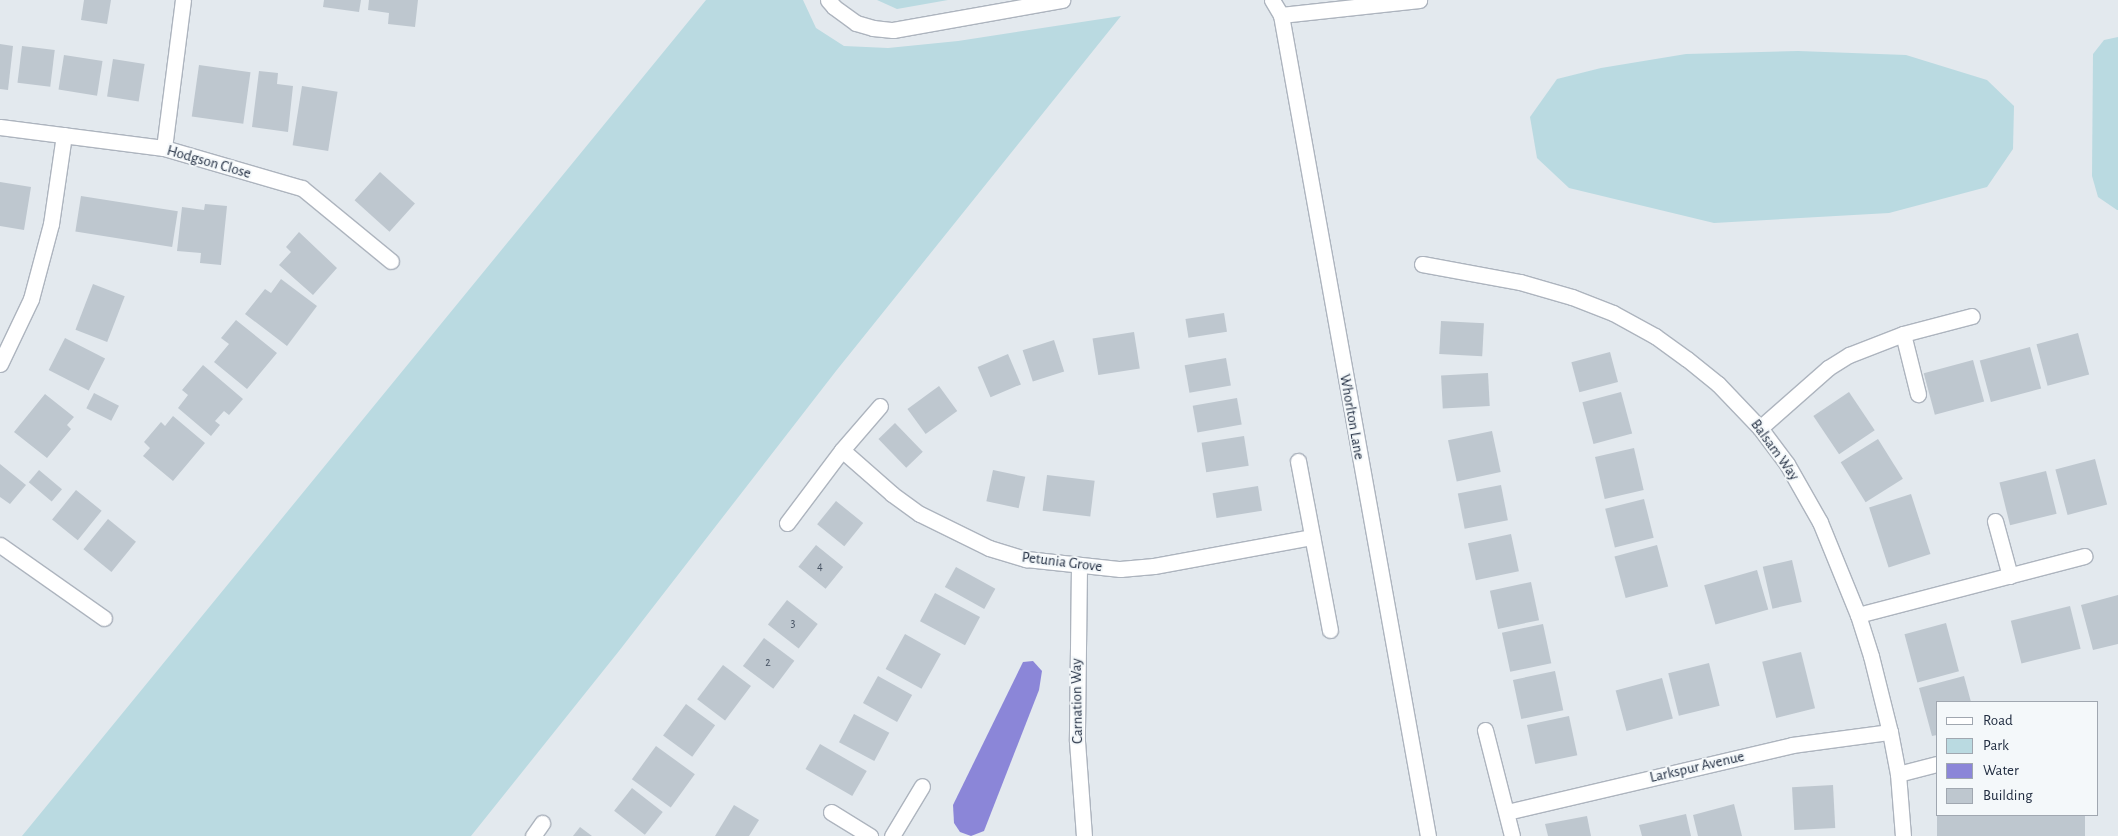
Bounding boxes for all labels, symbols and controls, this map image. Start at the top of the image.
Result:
street label: Hodgson Close [165,141,253,183]
street label: Whorlton Lane [1336,373,1368,461]
street label: Balsam Way [1747,416,1803,484]
street label: Petunia Grove [1021,548,1103,576]
house number: 4 [817,560,823,574]
house number: 3 [791,617,795,631]
house number: 2 [765,656,771,670]
street label: Carnation Way [1067,658,1087,744]
legend [1936,701,2098,816]
text: Road [1983,713,2013,728]
text: Park [1983,738,2009,753]
street label: Larkspur Avenue [1648,747,1746,787]
text: Water [1983,763,2019,778]
text: Building [1983,788,2033,803]

